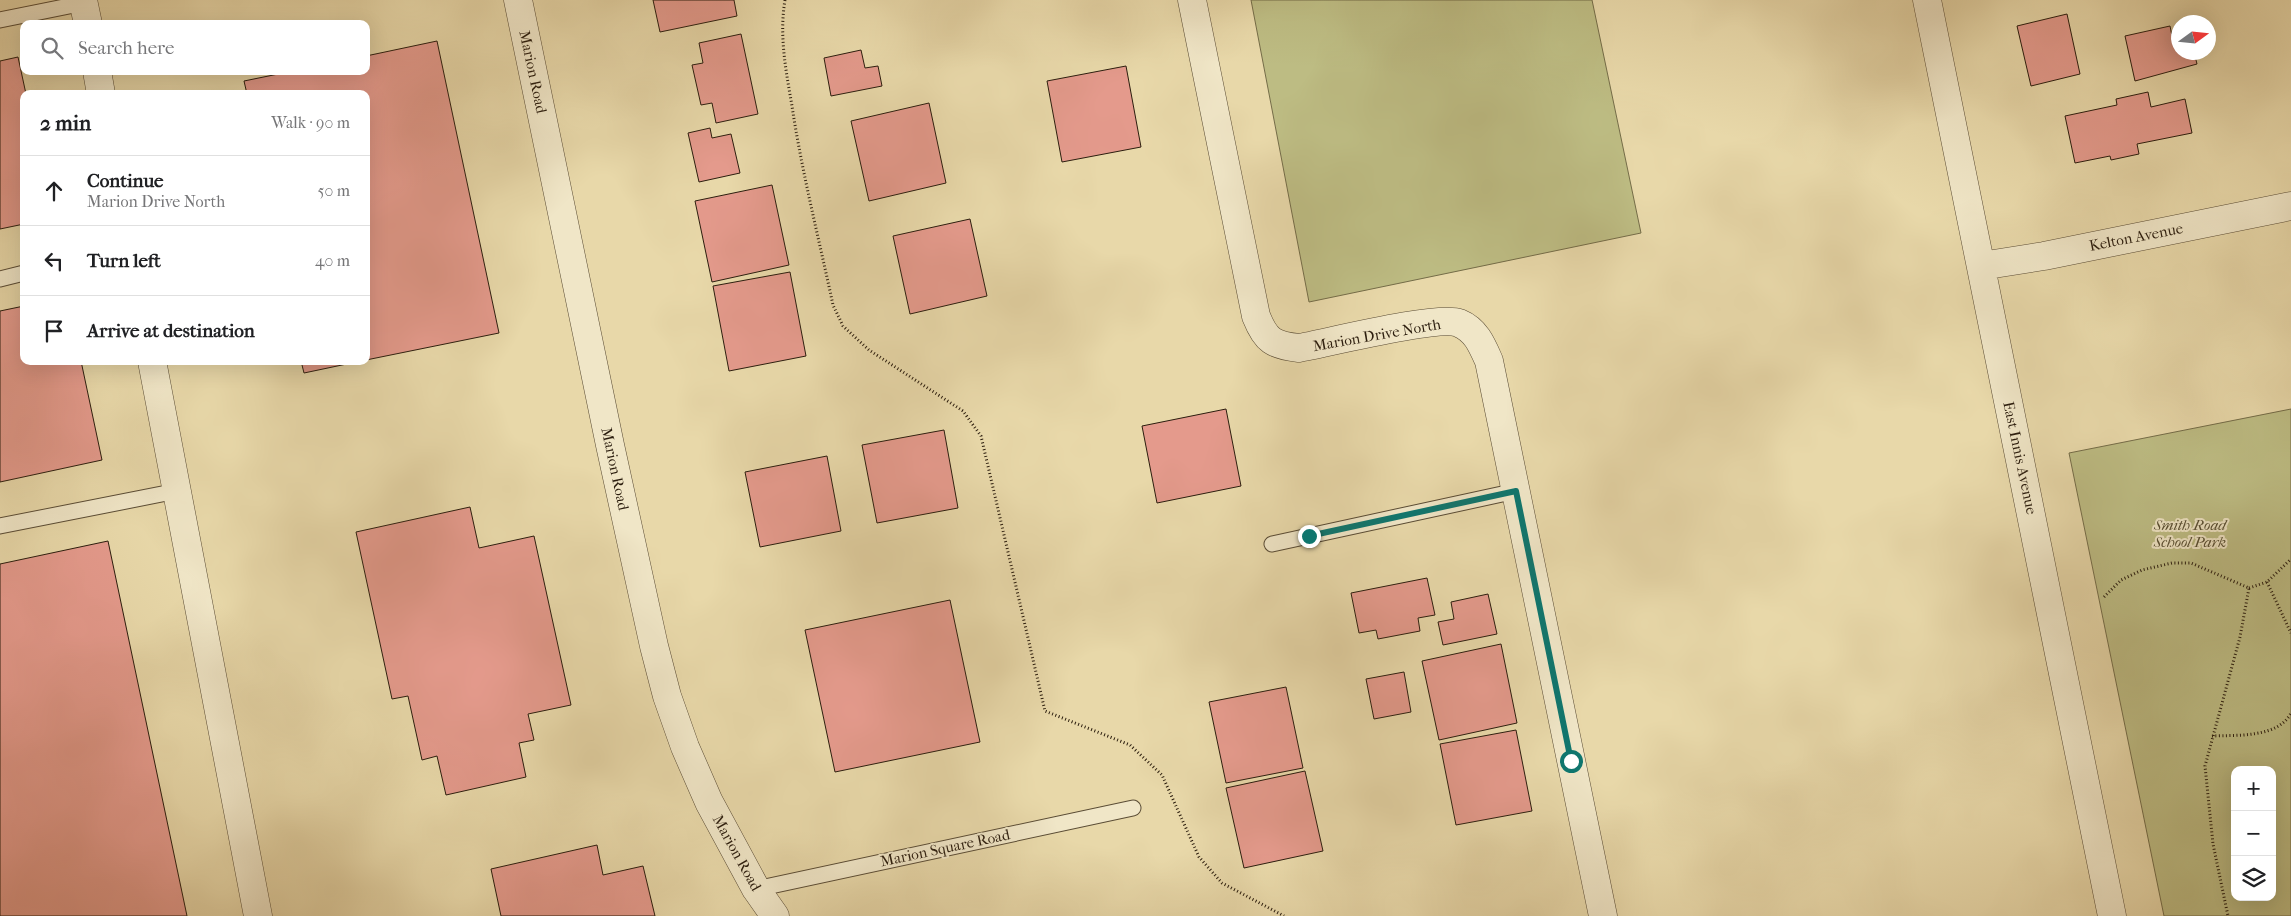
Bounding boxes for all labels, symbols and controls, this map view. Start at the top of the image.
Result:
north arrow [2171,15,2216,60]
search box [20,20,370,75]
street label: Marion Road [515,29,551,116]
icon: search [38,34,66,62]
text: Search here [78,37,174,59]
text: 2 min [40,111,91,135]
text: Walk · 90 m [271,113,350,132]
text: Continue [87,170,163,192]
icon: ahead [40,177,68,205]
text: 50 m [318,181,350,200]
text: Marion Drive North [87,192,225,211]
street label: Kelton Avenue [2088,219,2185,255]
icon: left [40,247,68,275]
text: Turn left [87,250,161,272]
text: 40 m [315,251,350,270]
street label: Marion Drive North [1312,315,1443,355]
icon: arrive [40,317,68,345]
text: Arrive at destination [87,320,255,342]
street label: East Innis Avenue [1999,400,2041,517]
street label: Marion Road [597,426,633,513]
park label: Smith Road School Park [2153,516,2228,551]
route end [1298,525,1321,548]
route start [1560,750,1583,773]
map controls [2231,766,2276,901]
button: + [2231,766,2276,811]
button: − [2231,811,2276,856]
street label: Marion Road [709,812,766,895]
street label: Marion Square Road [879,825,1012,871]
button: layers [2231,856,2276,901]

